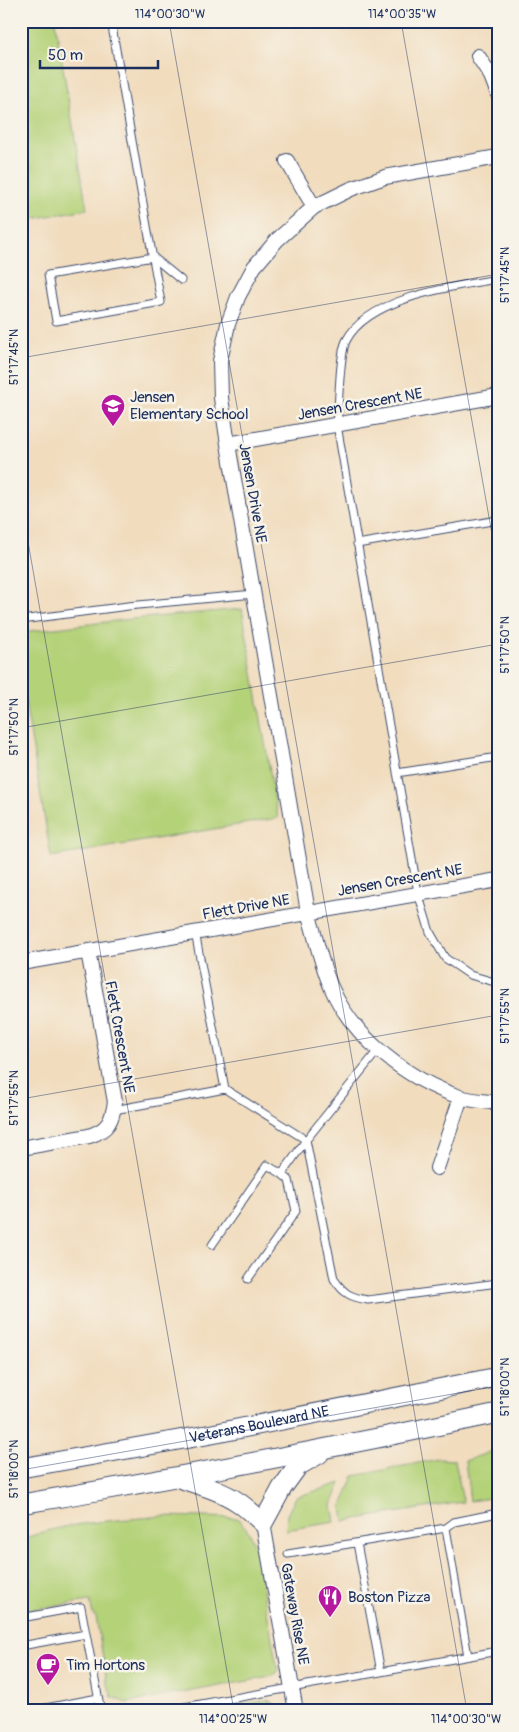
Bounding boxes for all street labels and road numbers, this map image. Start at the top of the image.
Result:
street label: Jensen Crescent NE [296,384,424,425]
street label: Jensen Drive NE [234,442,271,545]
street label: Jensen Crescent NE [336,860,464,901]
street label: Flett Drive NE [201,890,292,925]
street label: Flett Crescent NE [100,979,139,1095]
street label: Veterans Boulevard NE [188,1402,331,1448]
street label: Gateway Rise NE [276,1562,313,1667]

